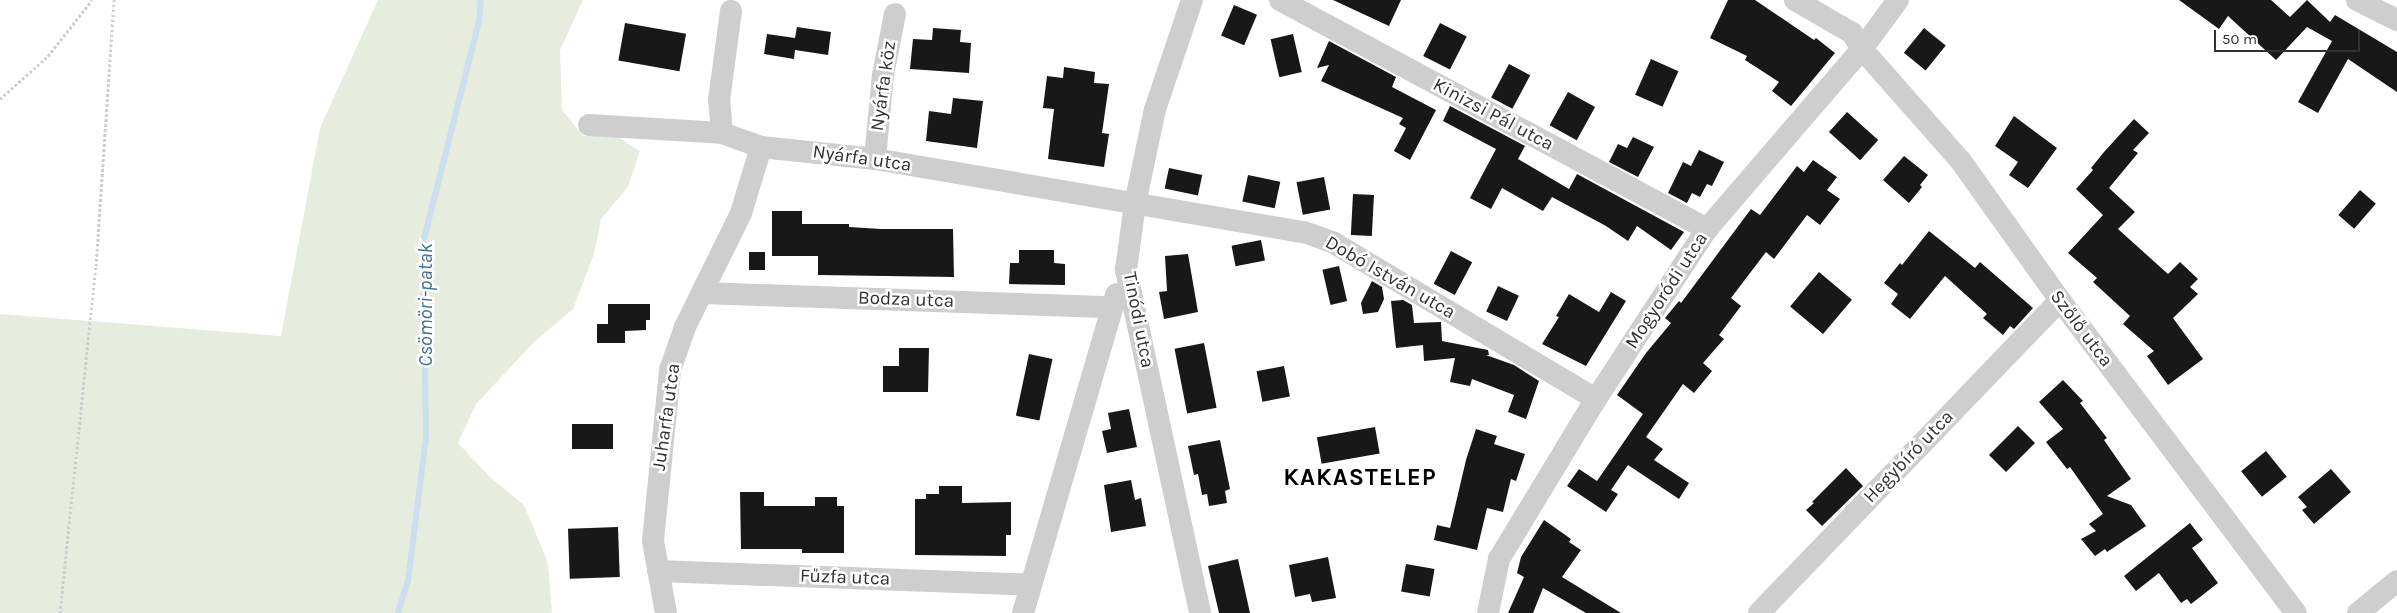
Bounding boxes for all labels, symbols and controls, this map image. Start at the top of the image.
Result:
scale bar [2217,20,2363,52]
text: 50 m [2222,30,2257,48]
street label: Nyárfa köz [866,39,902,133]
street label: Kinizsi Pál utca [1429,74,1557,156]
street label: Nyárfa utca [811,141,913,177]
street label: Mogyoródi utca [1621,228,1713,354]
street label: Dobó István utca [1321,232,1459,324]
water label: Csömöri-patak [413,243,437,367]
street label: Tinódi utca [1118,270,1158,370]
street label: Szőlő utca [2045,286,2117,372]
street label: Bodza utca [857,287,955,313]
street label: Juharfa utca [648,362,686,472]
street label: Hegybíró utca [1859,406,1959,508]
district label: KAKASTELEP [1282,464,1438,492]
street label: Fűzfa utca [799,565,891,591]

